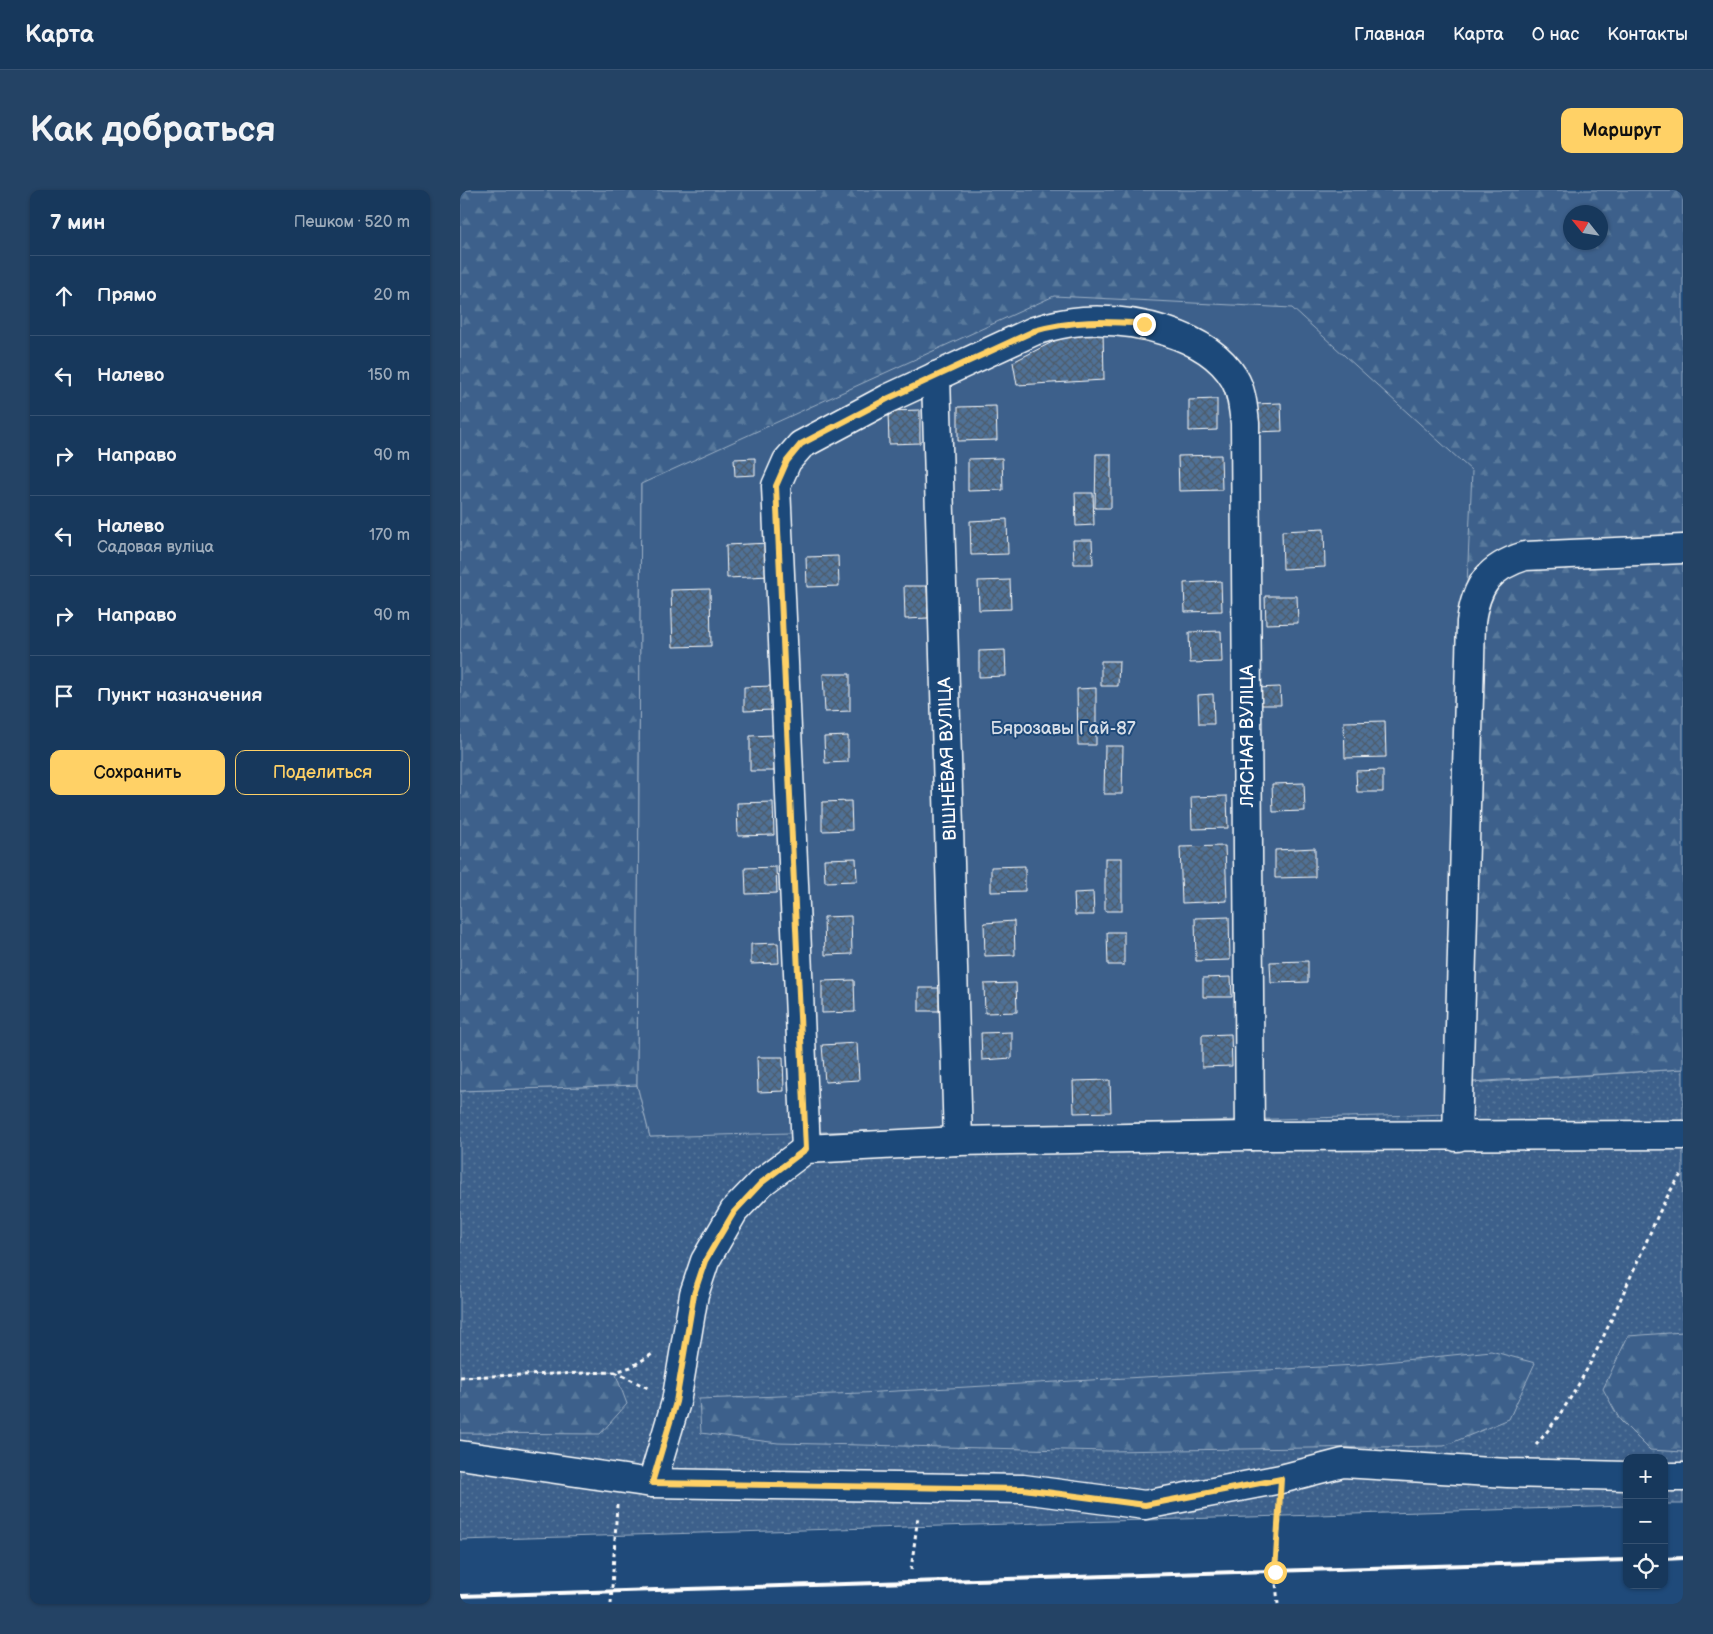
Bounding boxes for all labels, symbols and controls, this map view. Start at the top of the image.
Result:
text: Карта [25,20,94,49]
text: Главная [1354,24,1425,45]
text: Карта [1453,24,1504,45]
text: О нас [1532,24,1579,45]
text: Контакты [1607,24,1688,45]
button: Маршрут [1561,108,1683,153]
text: Как добраться [30,109,276,152]
north arrow [1563,205,1608,250]
text: 7 мин [50,210,105,235]
text: Пешком · 520 m [294,213,410,232]
icon: ahead [50,282,78,310]
text: Прямо [97,284,157,307]
text: 20 m [374,286,410,305]
route end [1133,313,1156,336]
icon: left [50,362,78,390]
text: Налево [97,364,164,387]
text: 150 m [368,366,410,385]
icon: right [50,442,78,470]
text: Направо [97,444,177,467]
text: 90 m [374,446,410,465]
text: Налево [97,515,164,538]
icon: left [50,522,78,550]
text: 170 m [369,526,410,545]
text: Садовая вуліца [97,538,214,557]
icon: right [50,602,78,630]
text: Направо [97,604,177,627]
text: 90 m [374,606,410,625]
street label: ЛЯСНАЯ ВУЛІЦА [1237,665,1258,808]
street label: ВІШНЁВАЯ ВУЛІЦА [933,677,961,841]
icon: arrive [50,682,78,710]
text: Пункт назначения [97,684,262,707]
park label: Бярозавы Гай-87 [990,718,1136,739]
button: Сохранить [50,750,225,795]
button: Поделиться [235,750,410,795]
map controls [1623,1454,1668,1589]
button: + [1623,1454,1668,1499]
button: − [1623,1499,1668,1544]
button: locate [1623,1544,1668,1589]
route start [1264,1561,1287,1584]

